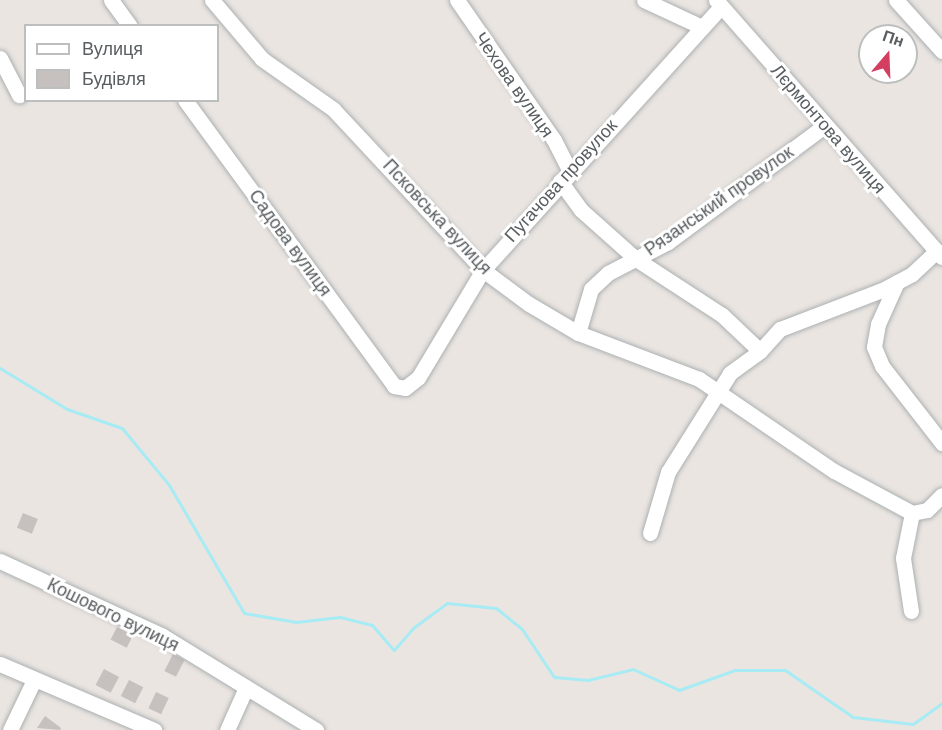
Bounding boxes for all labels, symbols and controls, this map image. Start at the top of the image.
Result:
legend [24,24,219,102]
north arrow [858,24,918,84]
text: Пн [881,27,906,50]
street label: Чехова вулиця [470,28,558,142]
text: Вулиця [82,39,143,59]
street label: Лєрмонтова вулиця [766,60,890,198]
text: Будівля [82,69,146,89]
street label: Пугачова провулок [500,115,622,247]
street label: Рязанський провулок [640,141,798,261]
street label: Псковська вулиця [378,155,496,279]
street label: Садова вулиця [244,185,336,301]
street label: Кошового вулиця [44,574,182,656]

